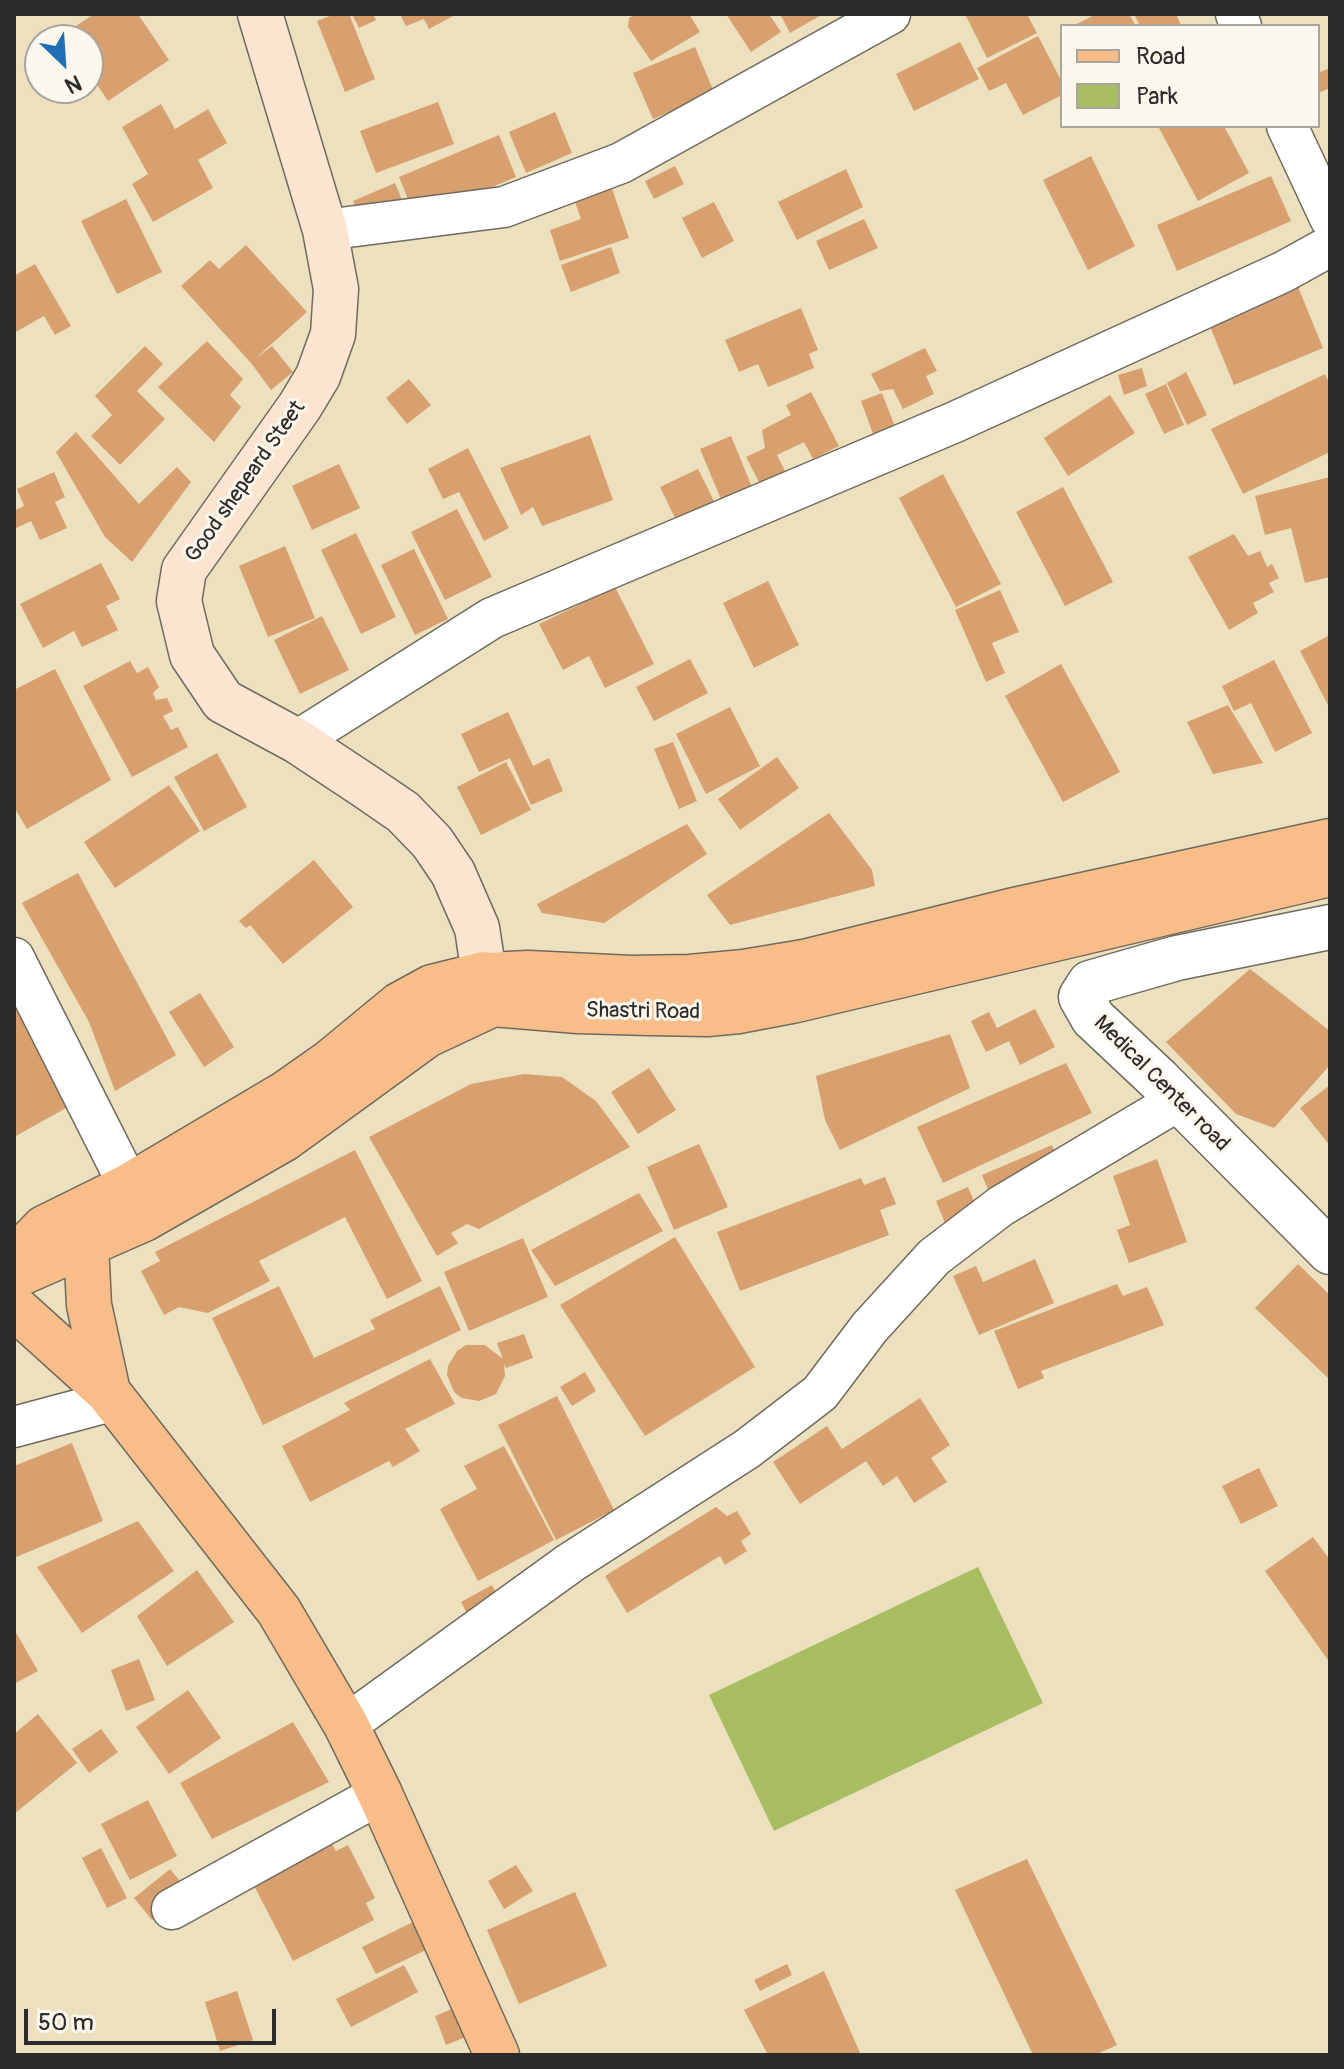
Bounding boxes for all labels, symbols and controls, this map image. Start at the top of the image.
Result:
north arrow [24,24,104,104]
legend [1060,24,1320,128]
text: Road [1136,42,1186,71]
text: N [61,68,86,100]
text: Park [1136,82,1178,111]
street label: Good shepeard Steet [180,396,312,568]
street label: Shastri Road [586,998,700,1026]
street label: Medical Center road [1087,1010,1235,1158]
scale bar [28,1993,280,2043]
text: 50 m [38,2008,94,2037]

